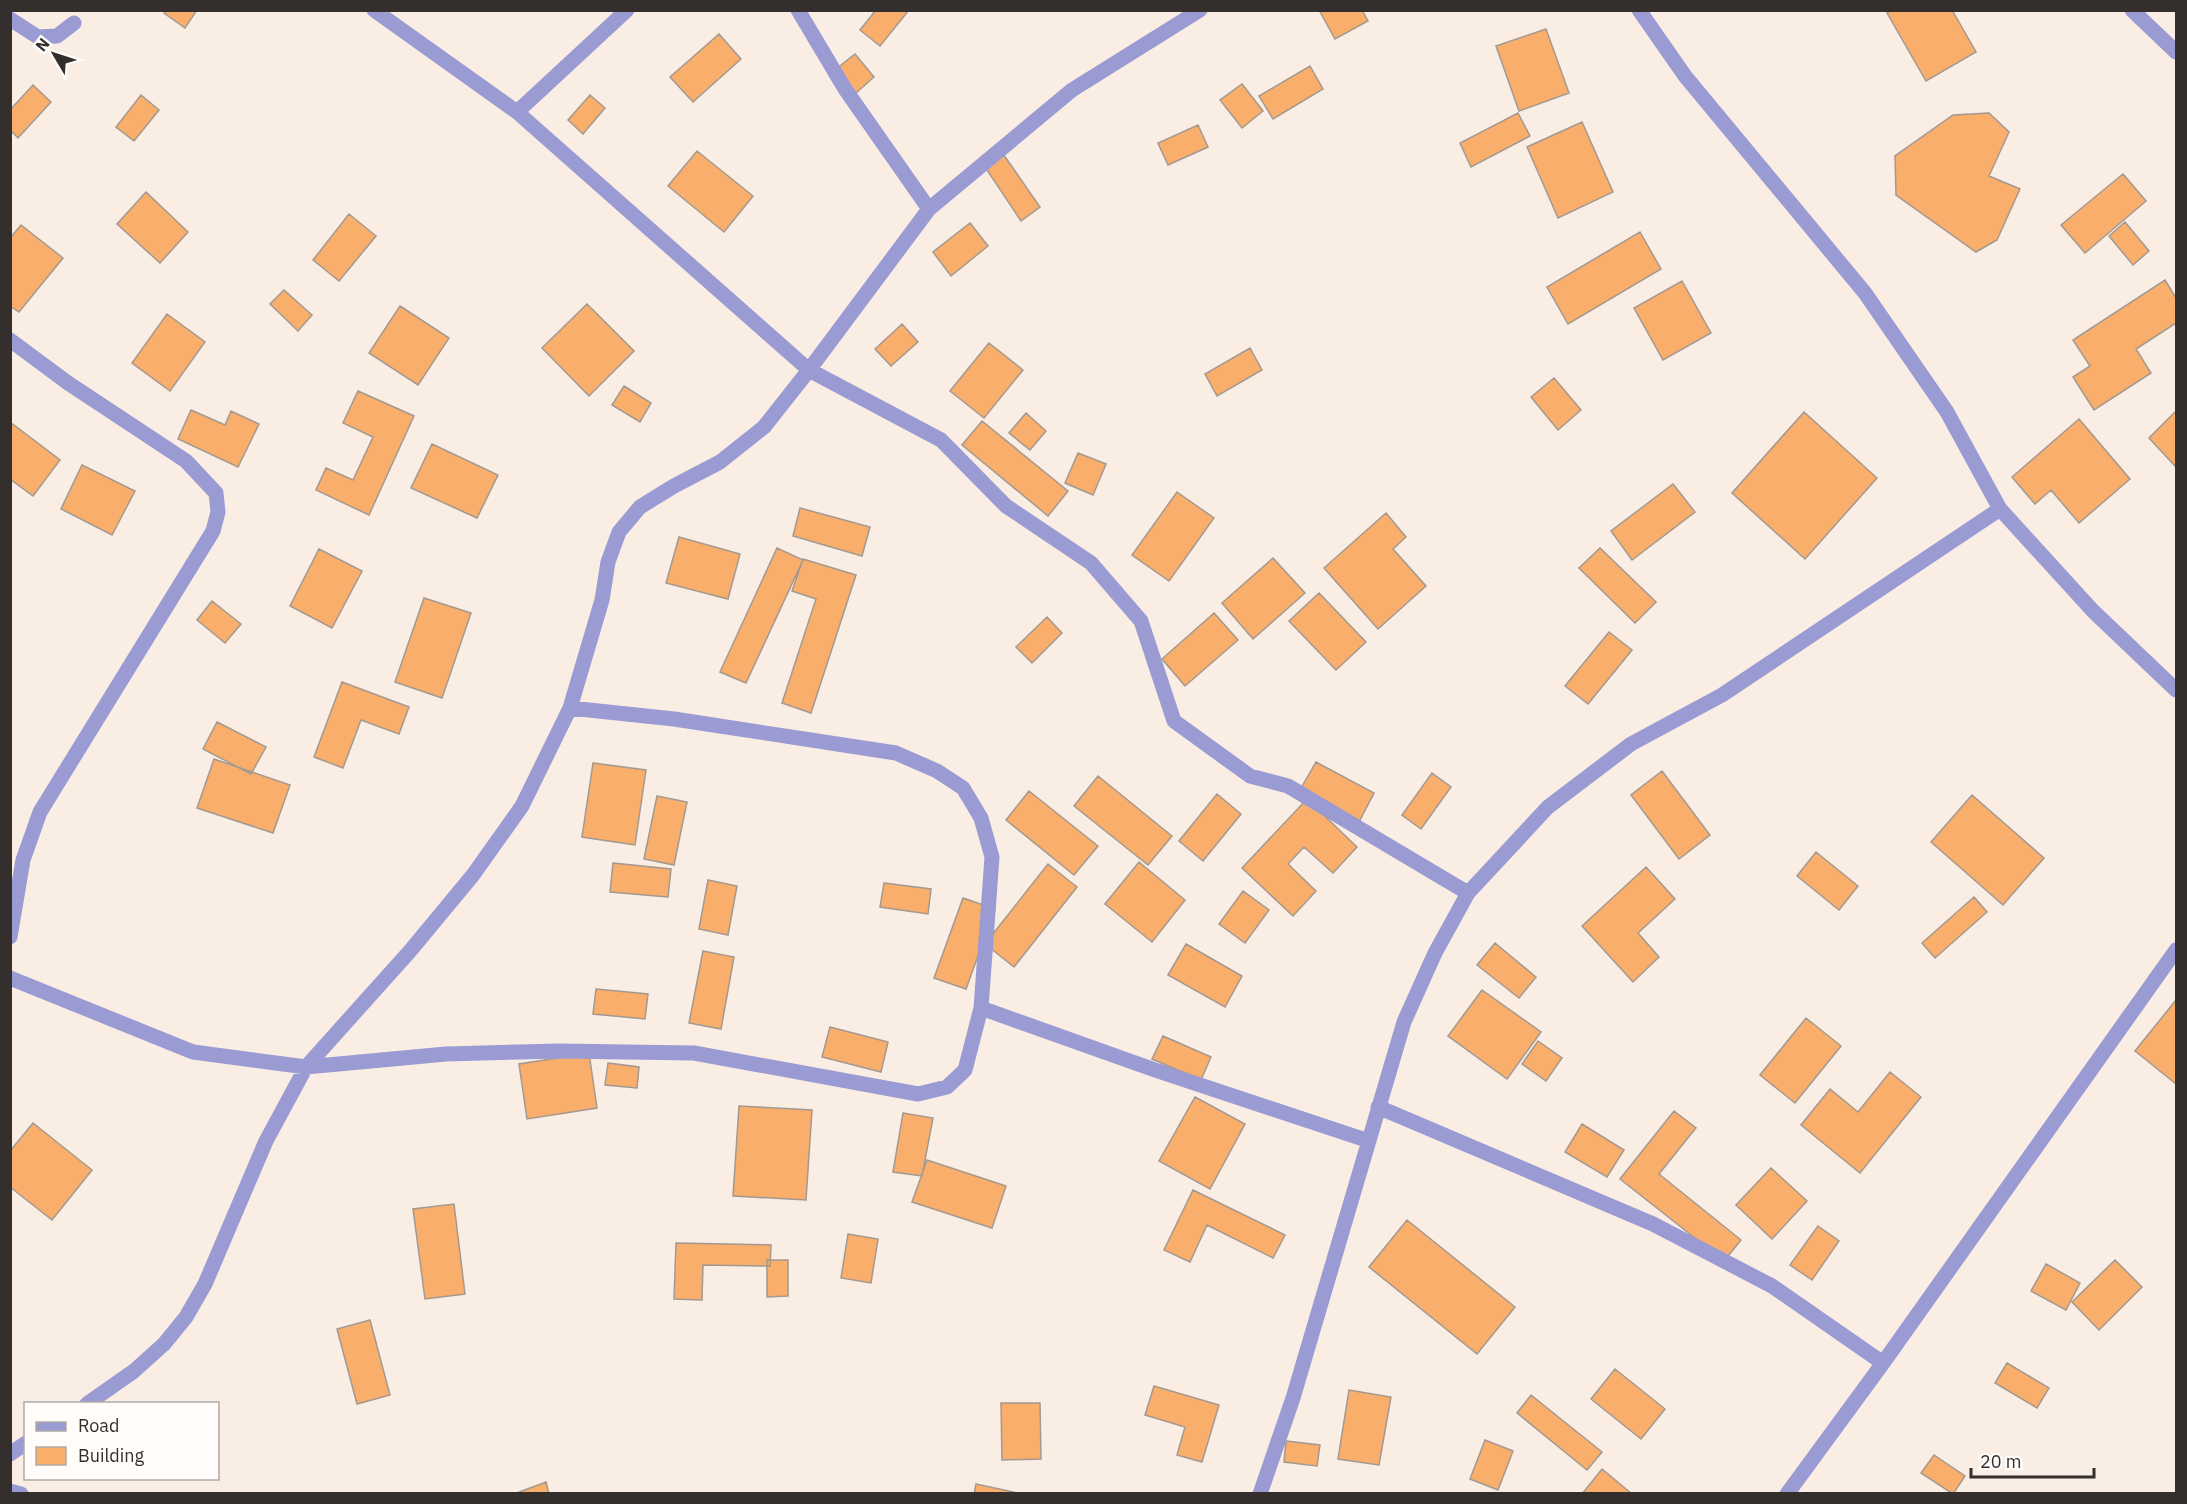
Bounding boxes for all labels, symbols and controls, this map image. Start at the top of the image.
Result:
north arrow [24,24,84,84]
text: N [31,34,54,55]
legend [24,1402,219,1480]
text: Road [78,1414,119,1437]
scale bar [1971,1441,2094,1479]
text: Building [78,1444,145,1467]
text: 20 m [1980,1450,2022,1473]

